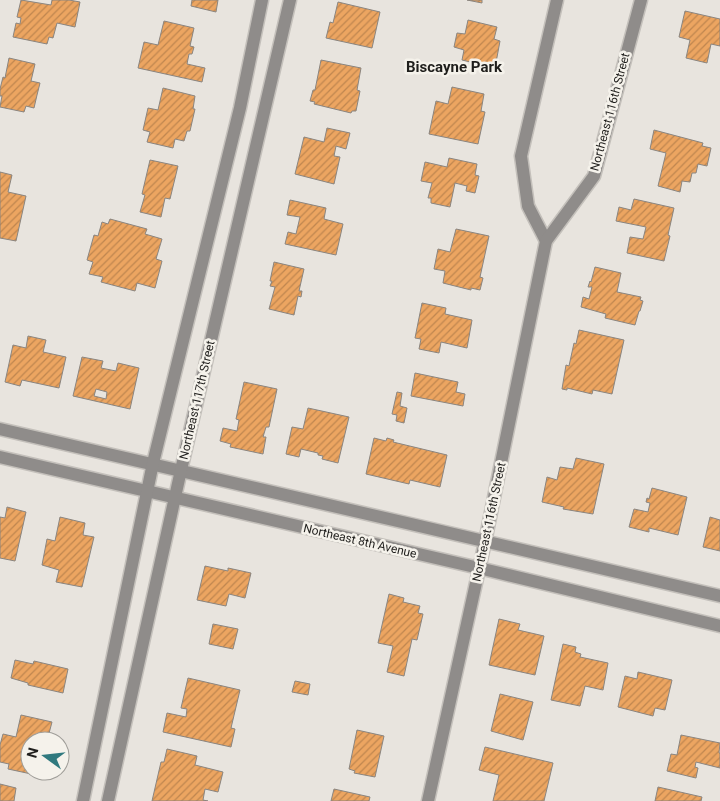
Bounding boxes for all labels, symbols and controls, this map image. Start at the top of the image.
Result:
street label: Northeast 116th Street [587,51,633,173]
district label: Biscayne Park [406,58,503,76]
street label: Northeast 117th Street [176,339,218,461]
street label: Northeast 116th Street [470,461,509,583]
street label: Northeast 8th Avenue [302,521,418,561]
north arrow [20,731,70,781]
text: N [23,746,41,759]

